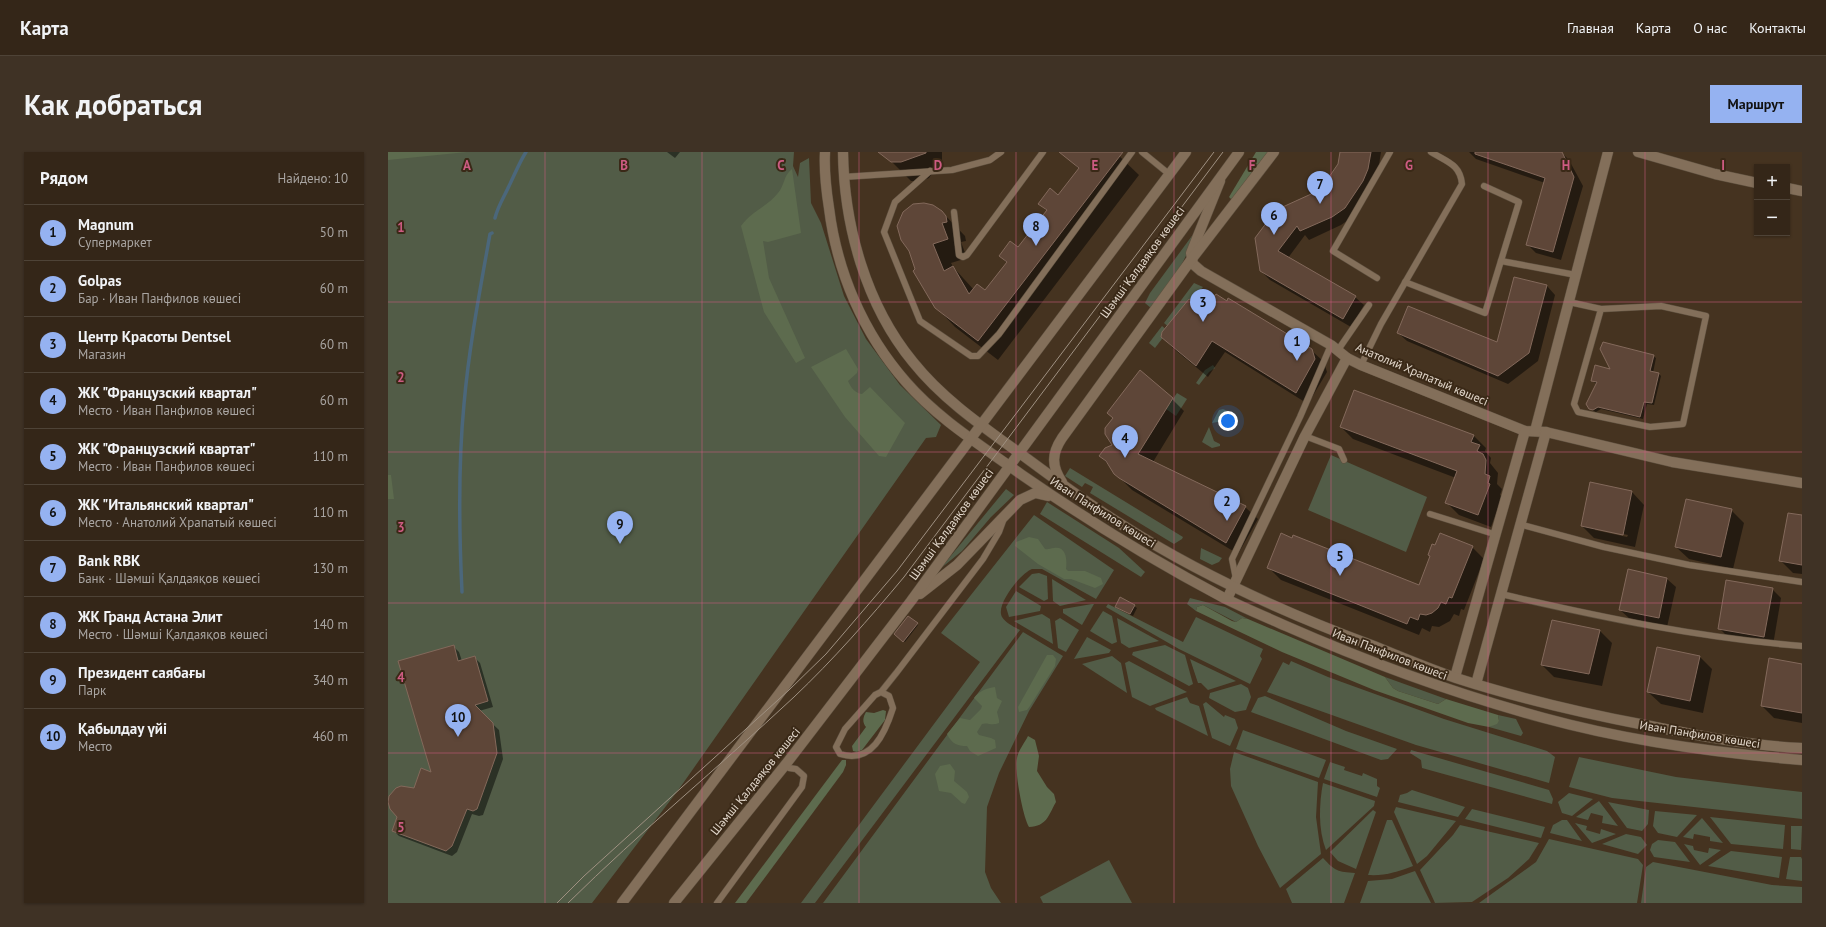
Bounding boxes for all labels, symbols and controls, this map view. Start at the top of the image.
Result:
text: Карта [20,16,69,40]
text: Главная [1567,19,1614,37]
text: Карта [1636,19,1671,37]
text: О нас [1693,19,1727,37]
text: Контакты [1749,19,1806,37]
button: Маршрут [1710,85,1802,123]
text: Как добраться [24,86,202,123]
text: A [463,157,471,174]
text: B [620,157,628,174]
text: C [777,157,785,174]
text: D [934,157,942,174]
text: E [1092,157,1099,174]
text: F [1249,157,1256,174]
text: G [1405,157,1413,174]
text: H [1562,157,1570,174]
text: I [1721,157,1725,174]
map controls [1754,164,1790,236]
button: + [1754,164,1790,200]
text: Рядом [40,167,88,189]
text: Найдено: 10 [278,170,348,187]
pin: 7 [1307,171,1333,204]
button: − [1754,200,1790,236]
pin: 6 [1261,202,1287,235]
street label: Шәмші Қалдаяқов көшесі [1097,203,1187,321]
pin: 8 [1023,213,1049,246]
text: Magnum [78,215,134,234]
text: 1 [397,219,405,236]
text: 1 [49,224,57,241]
text: 50 m [320,224,348,241]
text: Супермаркет [78,234,152,251]
text: Golpas [78,271,121,290]
text: 2 [49,280,57,297]
text: 60 m [320,280,348,297]
pin: 3 [1190,289,1216,322]
text: Бар · Иван Панфилов көшесі [78,290,241,307]
text: Центр Красоты Dentsel [78,327,231,346]
pin: 1 [1284,328,1310,361]
text: 3 [49,336,57,353]
text: 60 m [320,336,348,353]
street label: Анатолий Храпатый көшесі [1353,339,1491,409]
text: Магазин [78,346,126,363]
text: 2 [397,369,405,386]
text: ЖК "Французский квартал" [78,383,257,402]
text: 4 [49,392,57,409]
text: 60 m [320,392,348,409]
text: Место · Иван Панфилов көшесі [78,402,255,419]
your location [1218,411,1238,431]
pin: 4 [1112,425,1138,458]
text: ЖК "Французский квартат" [78,439,256,458]
text: 5 [49,448,57,465]
text: 110 m [313,448,348,465]
text: Место · Иван Панфилов көшесі [78,458,255,475]
street label: Шәмші Қалдаяқов көшесі [906,465,996,583]
street label: Иван Панфилов көшесі [1047,473,1159,551]
pin: 2 [1214,488,1240,521]
text: ЖК "Итальянский квартал" [78,495,254,514]
text: 6 [49,504,57,521]
text: 110 m [313,504,348,521]
pin: 9 [607,511,633,544]
text: Место · Анатолий Храпатый көшесі [78,514,277,531]
text: 3 [397,519,405,536]
pin: 5 [1327,543,1353,576]
text: Bank RBK [78,551,140,570]
text: 7 [49,560,57,577]
text: 130 m [313,560,348,577]
text: Банк · Шәмші Қалдаяқов көшесі [78,570,261,587]
text: ЖК Гранд Астана Элит [78,607,222,626]
text: 8 [49,616,57,633]
text: 140 m [313,616,348,633]
street label: Иван Панфилов көшесі [1330,625,1450,683]
text: Место · Шәмші Қалдаяқов көшесі [78,626,268,643]
text: Президент саябағы [78,663,205,682]
text: 4 [397,669,405,686]
text: 9 [49,672,57,689]
text: 340 m [313,672,348,689]
text: Парк [78,682,106,699]
pin: 10 [445,704,471,737]
street label: Иван Панфилов көшесі [1639,717,1761,751]
text: Қабылдау үйі [78,719,167,738]
street label: Шәмші Қалдаяқов көшесі [707,724,803,838]
text: 10 [46,728,60,745]
text: 460 m [313,728,348,745]
text: Место [78,738,112,755]
text: 5 [397,819,405,836]

